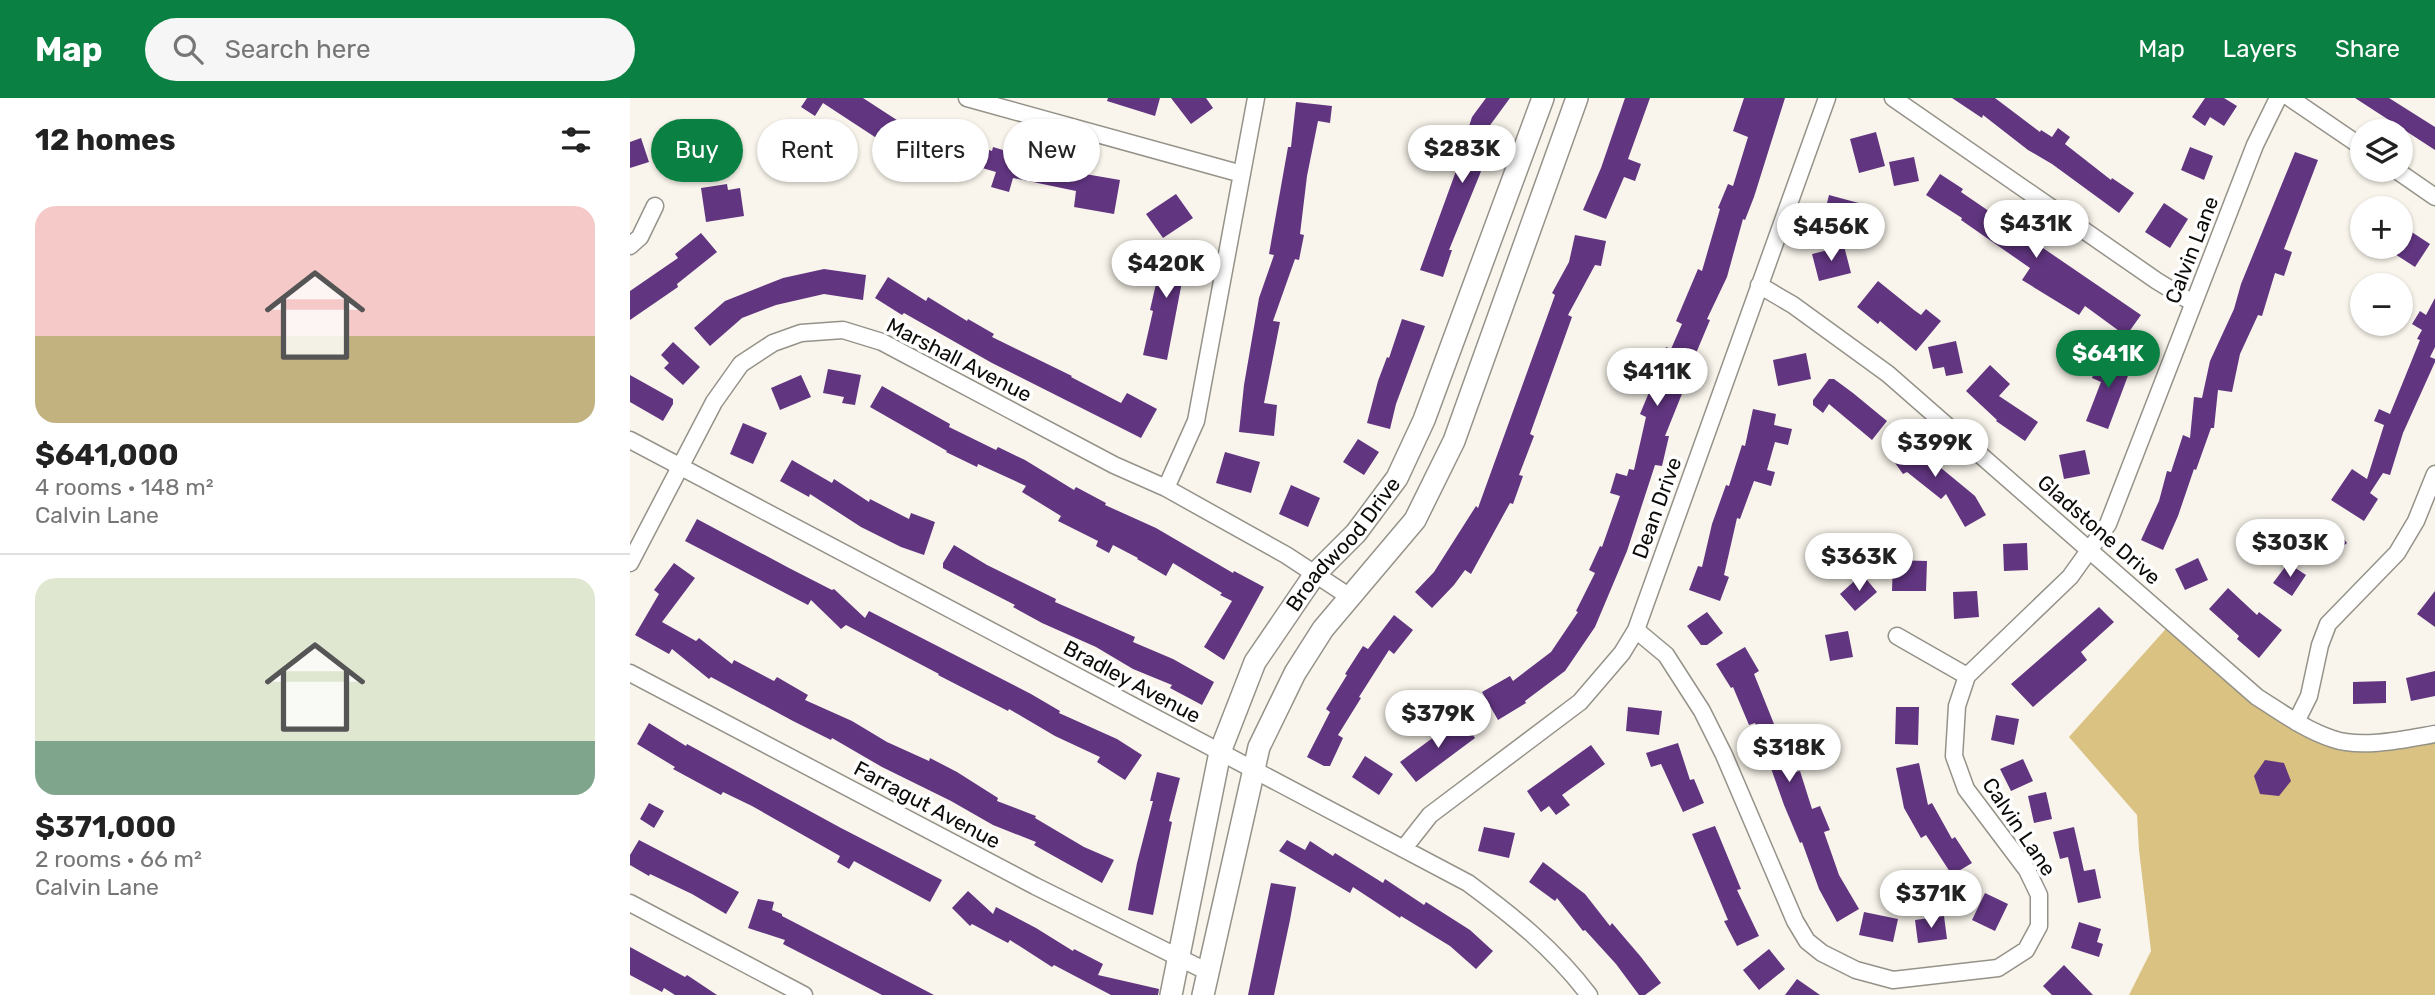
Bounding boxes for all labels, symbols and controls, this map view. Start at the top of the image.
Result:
search box [145,18,635,81]
text: Map [35,30,103,69]
icon: search [169,30,207,68]
text: Search here [225,34,370,65]
text: Map [2138,35,2185,63]
text: Layers [2223,35,2297,63]
text: Share [2335,35,2400,63]
chip: Buy [651,119,743,182]
chip: Rent [757,119,858,182]
chip: Filters [872,119,989,182]
chip: New [1003,119,1100,182]
map controls [2350,119,2413,336]
button: layers [2350,119,2413,182]
icon: filters [557,121,595,159]
text: 12 homes [35,122,176,158]
pin: $283K [1413,126,1511,185]
text: $283K [1424,134,1500,162]
street label: Calvin Lane [2160,193,2223,307]
button: + [2350,196,2413,259]
pin: $431K [1987,200,2085,260]
pin: $456K [1782,204,1880,263]
text: $431K [2000,209,2072,237]
text: $456K [1793,212,1869,240]
pin: $420K [1117,240,1215,300]
text: $420K [1128,249,1204,277]
icon: home [252,252,378,378]
button: − [2350,273,2413,336]
street label: Marshall Avenue [882,312,1036,407]
pin: $641K [2059,330,2157,390]
text: $641K [2072,339,2144,367]
pin: $411K [1608,348,1706,408]
text: $411K [1623,357,1691,385]
pin: $399K [1886,420,1984,479]
text: $399K [1897,428,1973,456]
text: $641,000 [35,437,179,473]
street label: Dean Drive [1627,454,1686,562]
street label: Gladstone Drive [2033,469,2166,590]
street label: Broadwood Drive [1280,472,1405,616]
text: 4 rooms · 148 m² [35,473,214,501]
text: Calvin Lane [35,501,159,529]
pin: $303K [2241,519,2339,579]
text: $303K [2252,528,2328,556]
pin: $363K [1810,533,1908,593]
text: $363K [1821,542,1897,570]
icon: home [252,624,378,750]
street label: Bradley Avenue [1059,635,1205,728]
pin: $379K [1389,690,1487,750]
text: $379K [1401,699,1475,727]
pin: $318K [1740,724,1838,784]
text: $318K [1753,733,1825,761]
street label: Farragut Avenue [850,755,1005,854]
street label: Calvin Lane [1977,773,2061,881]
text: $371,000 [35,809,176,845]
text: 2 rooms · 66 m² [35,845,202,873]
pin: $371K [1882,870,1980,930]
text: Calvin Lane [35,873,159,901]
text: $371K [1896,879,1966,907]

